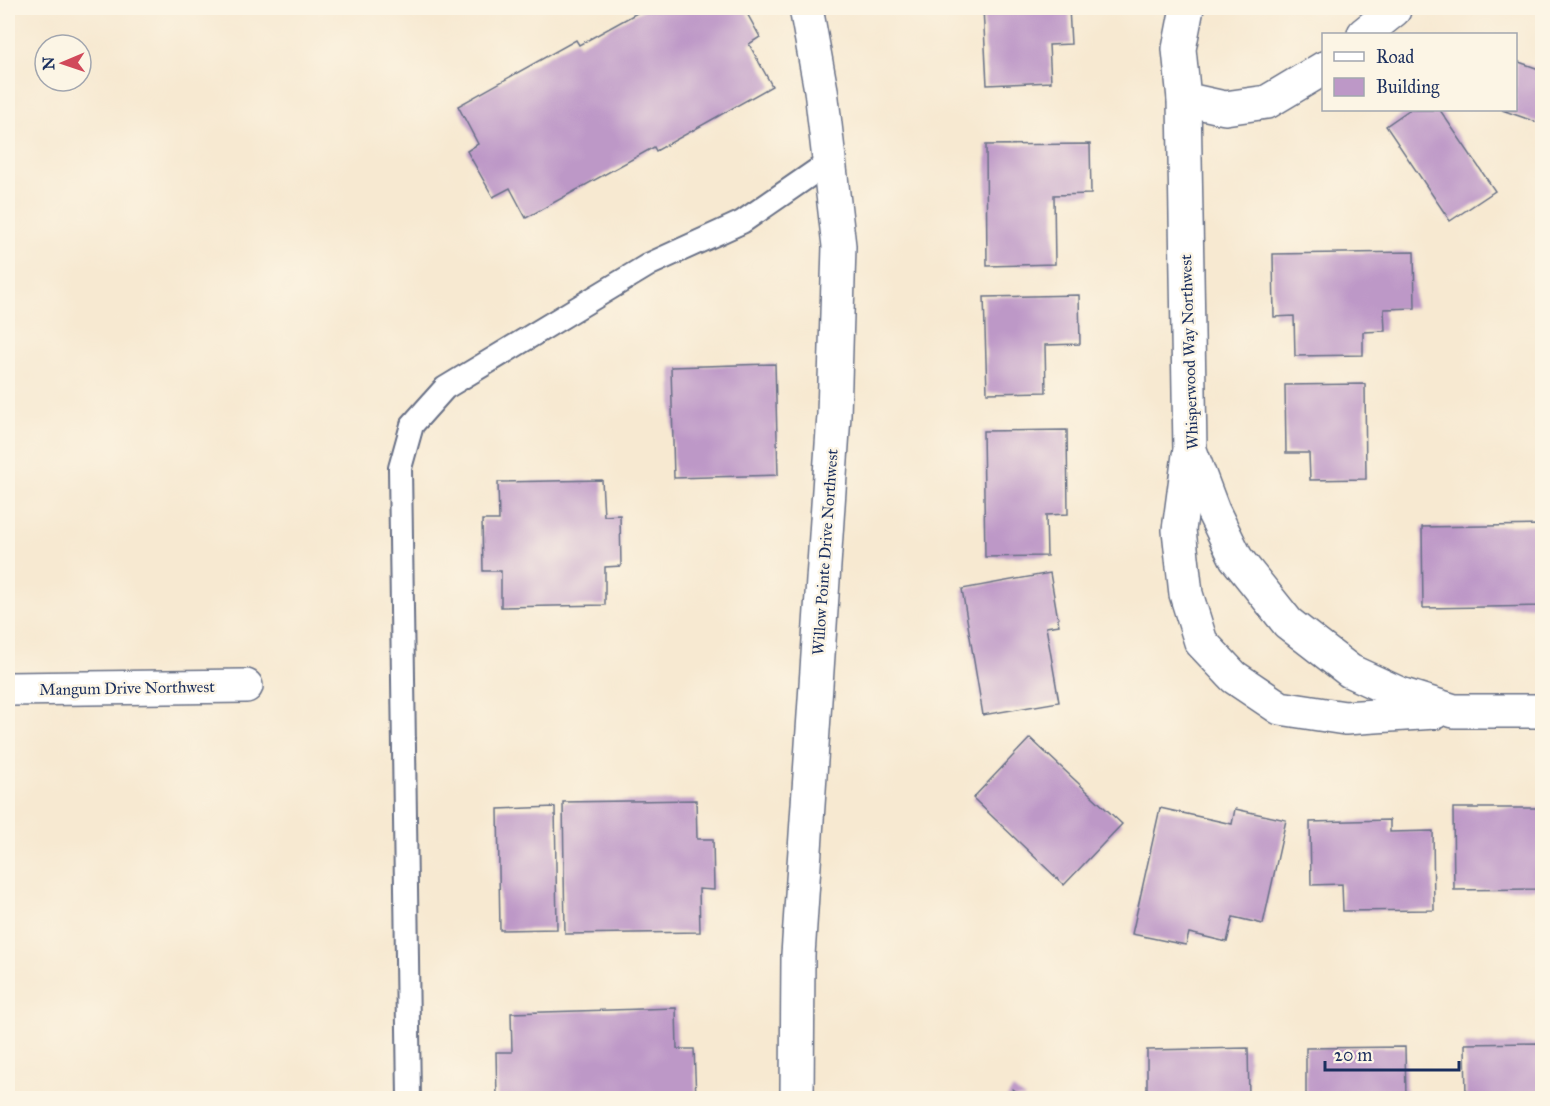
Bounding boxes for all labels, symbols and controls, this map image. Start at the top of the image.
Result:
north arrow [33,33,93,93]
legend [1322,33,1517,111]
text: Road [1376,46,1414,68]
text: N [39,56,58,71]
text: Building [1376,76,1440,99]
street label: Whisperwood Way Northwest [1176,254,1202,450]
street label: Willow Pointe Drive Northwest [808,448,842,656]
street label: Mangum Drive Northwest [39,677,215,700]
scale bar [1325,1034,1458,1072]
text: 20 m [1334,1044,1372,1066]

